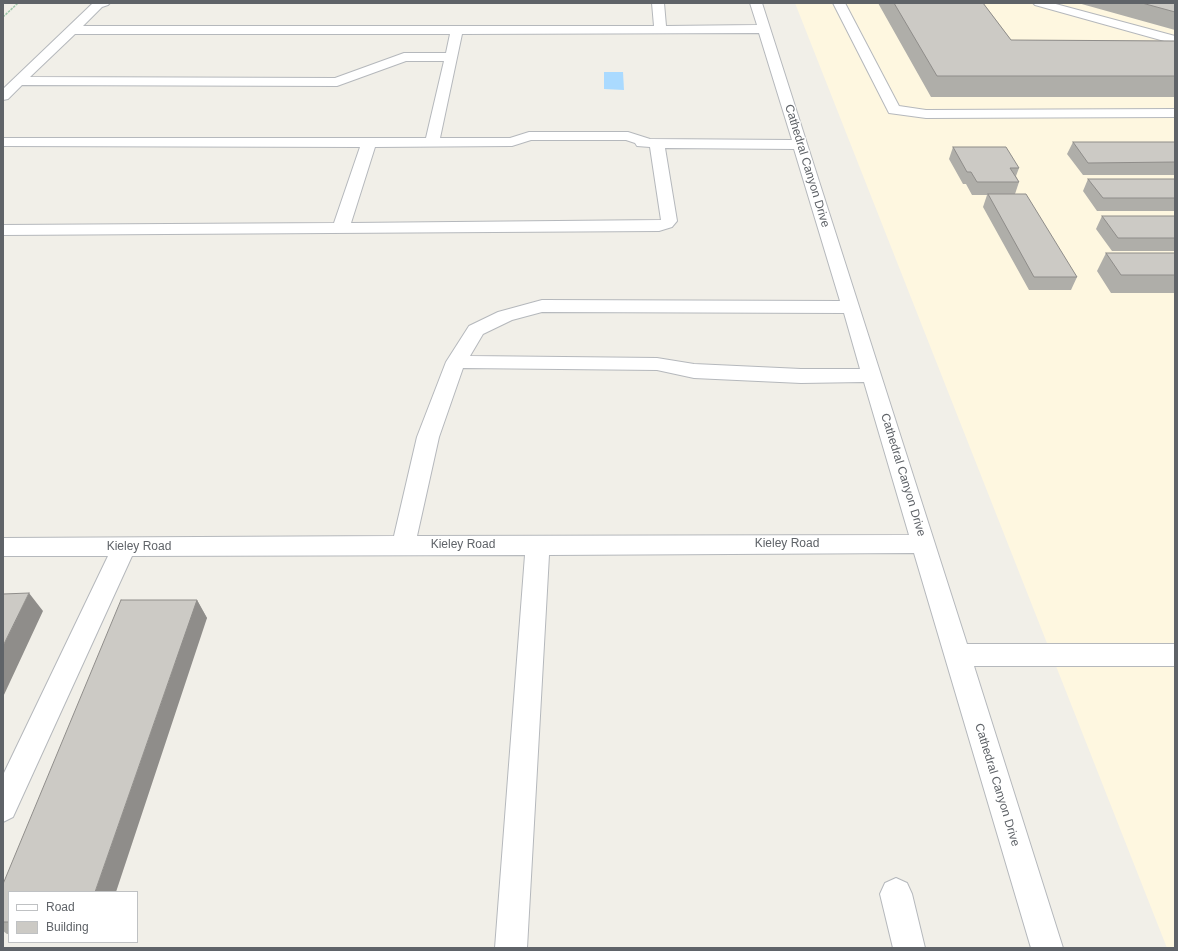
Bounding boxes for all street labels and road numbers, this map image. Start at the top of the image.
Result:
street label: Cathedral Canyon Drive [781,103,833,229]
street label: Cathedral Canyon Drive [877,412,929,538]
street label: Kieley Road [755,537,819,551]
street label: Kieley Road [431,538,495,552]
street label: Kieley Road [107,540,171,554]
street label: Cathedral Canyon Drive [971,722,1023,848]

